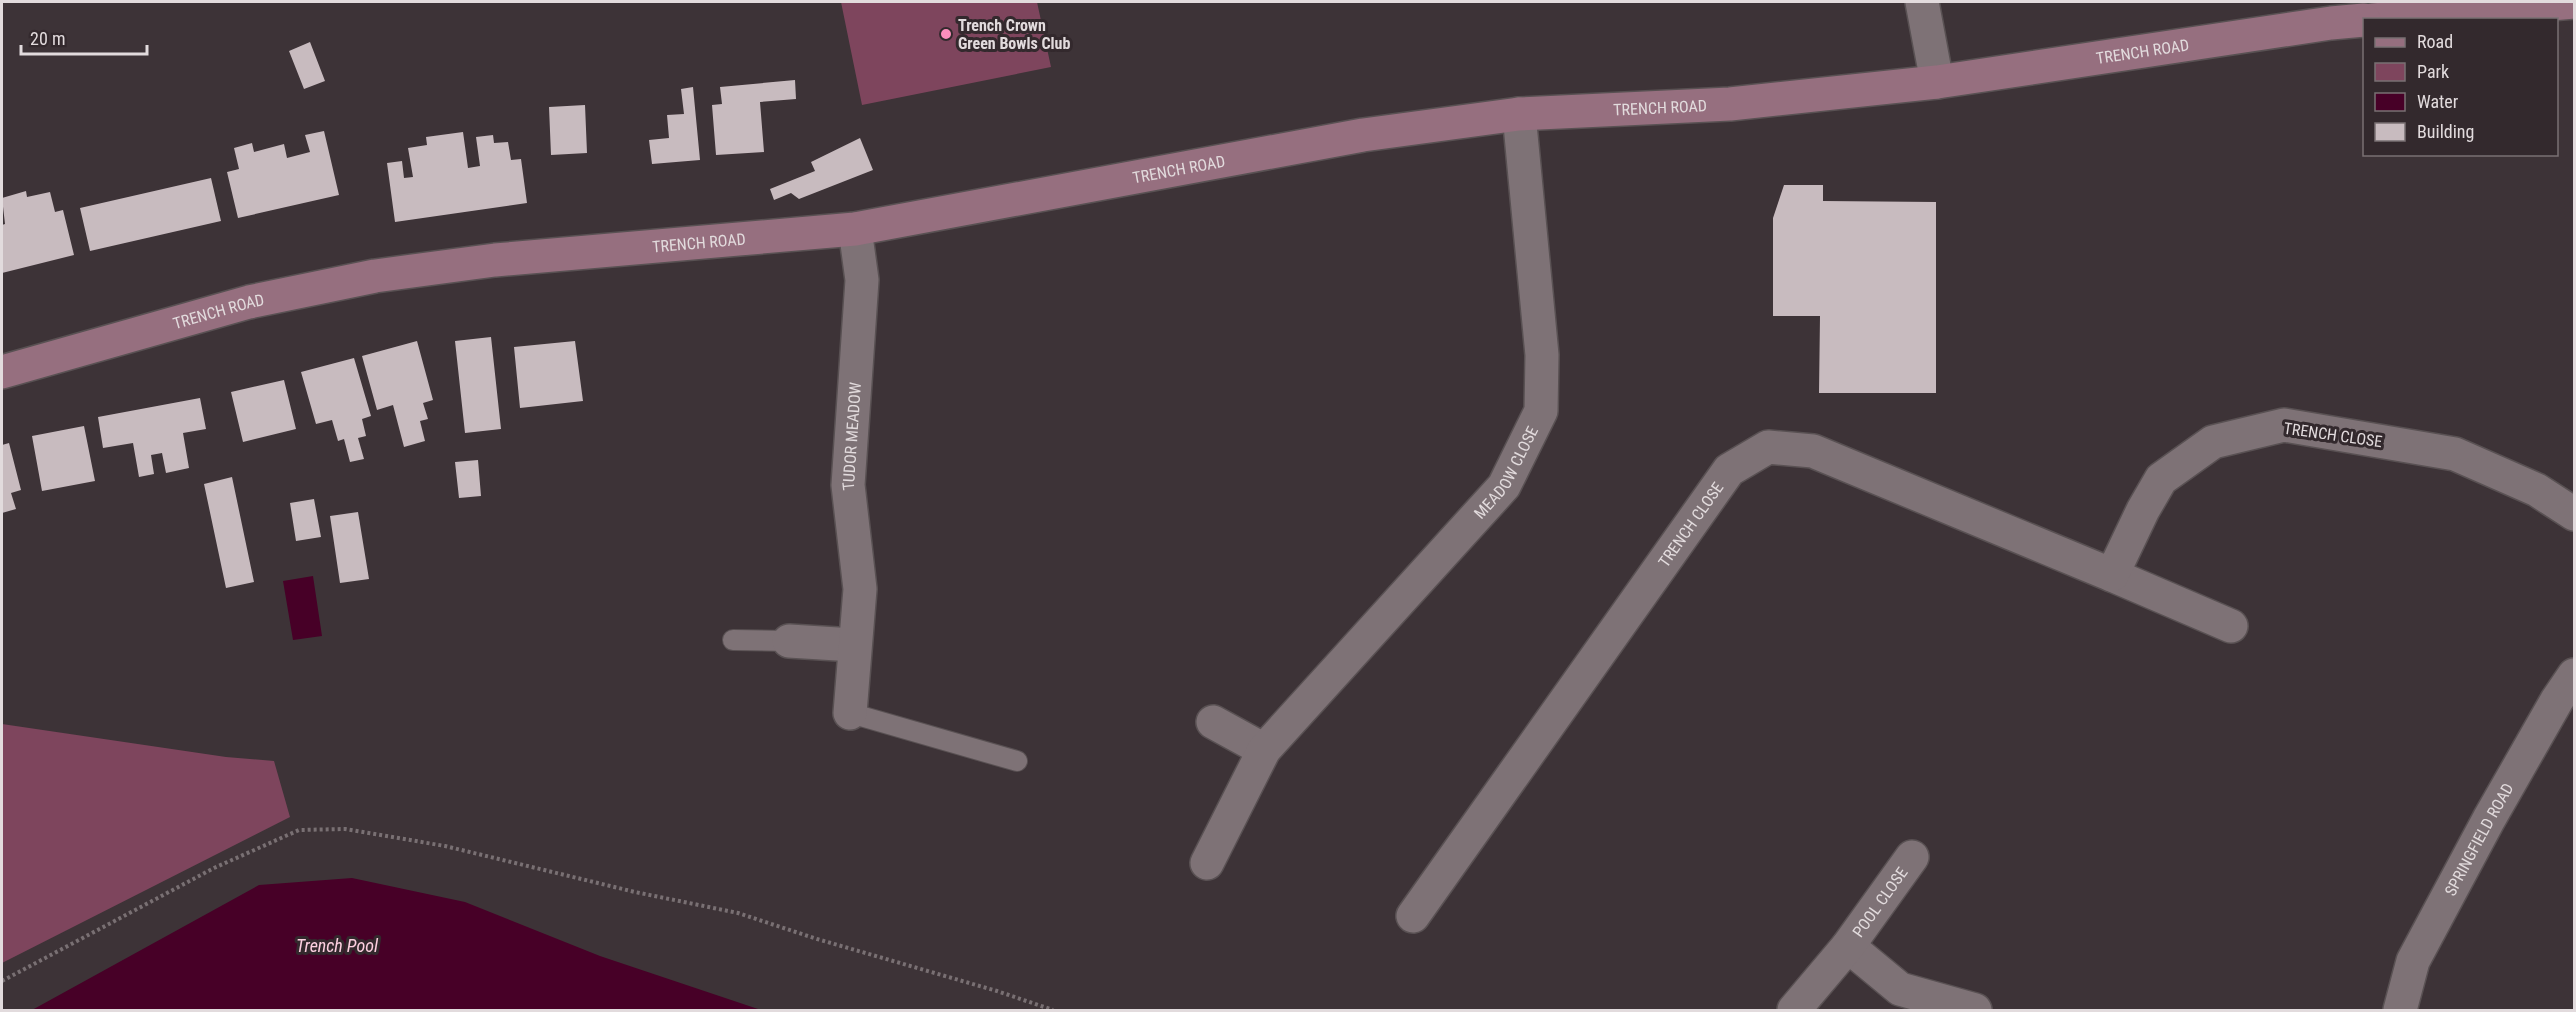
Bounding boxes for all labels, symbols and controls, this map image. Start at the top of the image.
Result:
place label: Trench Crown Green Bowls Club [958,16,1070,53]
scale bar [21,18,147,56]
legend [2363,18,2558,156]
marker: Trench Crown Green Bowls Club [939,27,953,41]
text: 20 m [30,28,65,49]
text: Road [2417,31,2453,52]
street label: TRENCH ROAD [2095,35,2190,68]
text: Park [2417,61,2449,82]
text: Water [2417,91,2459,112]
street label: TRENCH ROAD [1613,96,1707,119]
text: Building [2417,121,2474,142]
street label: TRENCH ROAD [1131,151,1227,187]
street label: TRENCH ROAD [651,229,746,256]
street label: TRENCH ROAD [171,290,266,333]
street label: TUDOR MEADOW [838,381,865,491]
street label: TRENCH CLOSE [2282,419,2384,451]
street label: MEADOW CLOSE [1470,423,1542,522]
street label: TRENCH CLOSE [1654,478,1727,570]
street label: SPRINGFIELD ROAD [2440,780,2517,899]
street label: POOL CLOSE [1848,863,1911,941]
water label: Trench Pool [296,935,379,956]

